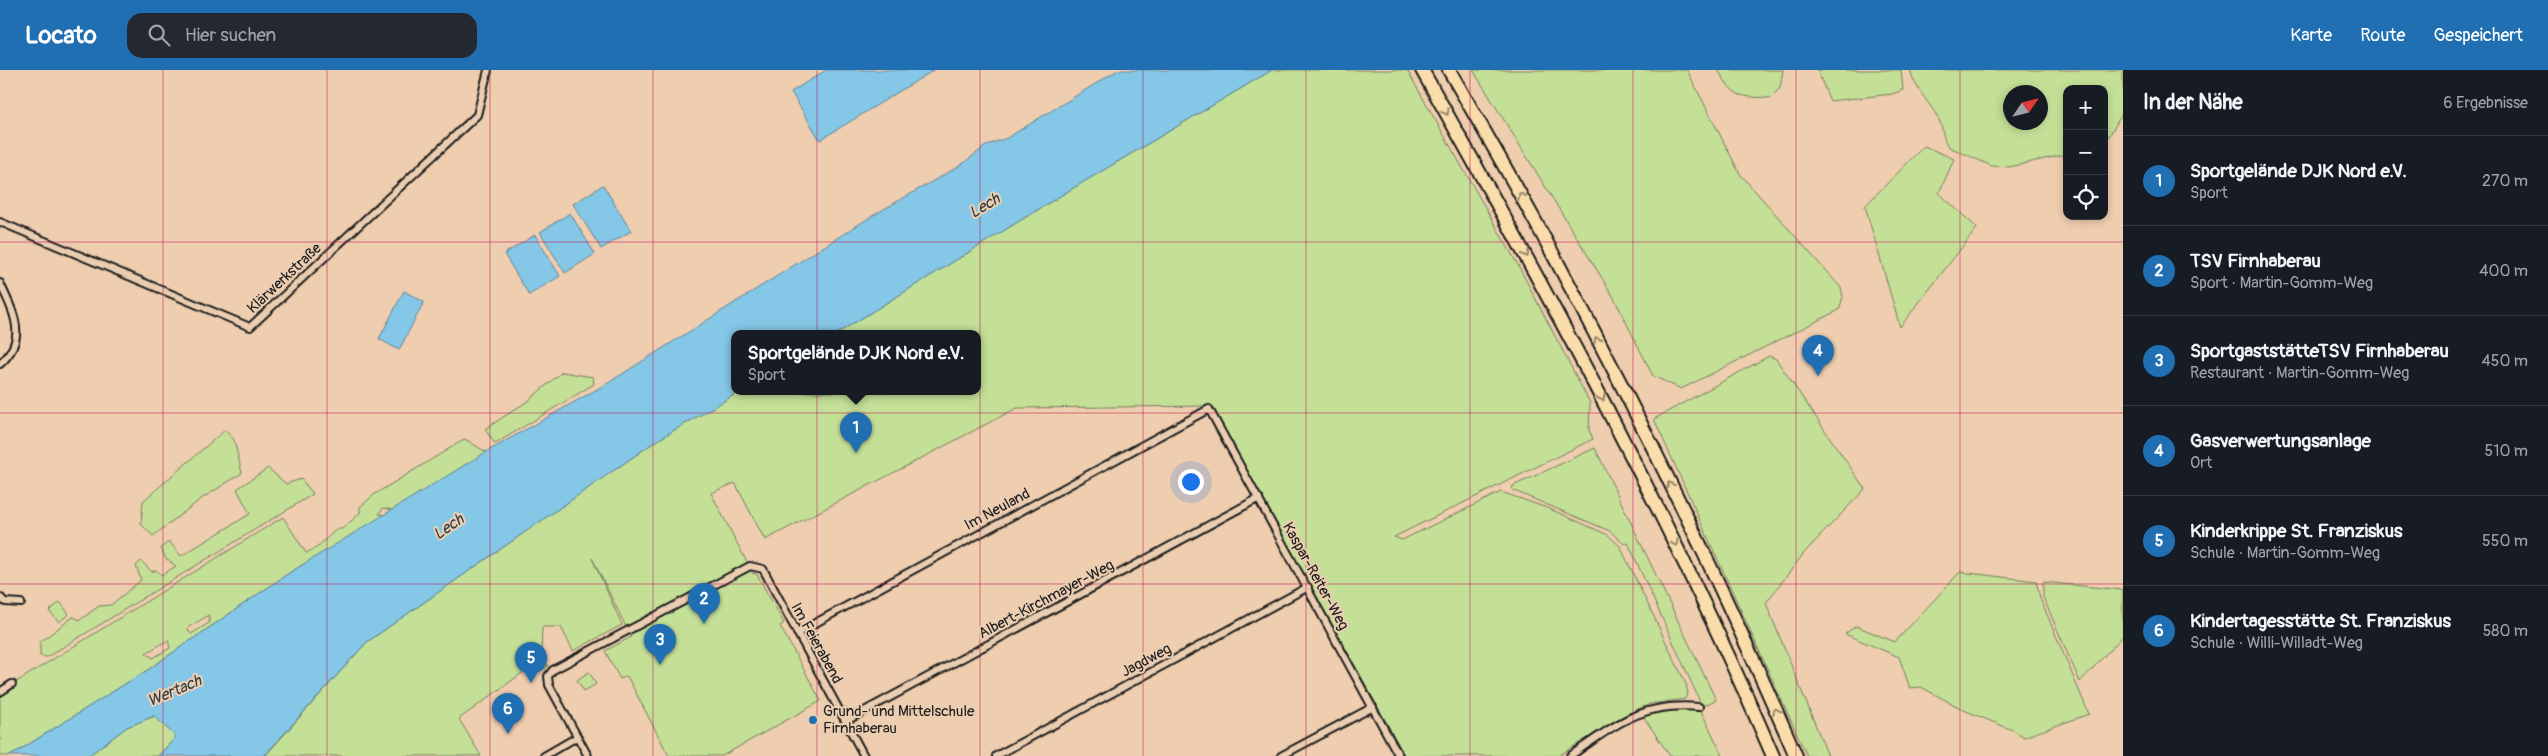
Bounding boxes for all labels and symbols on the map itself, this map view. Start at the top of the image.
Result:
north arrow [2003,85,2048,130]
one-way arrow [1440,107,1450,116]
water label: Lech [965,188,1005,223]
one-way arrow [1517,193,1527,202]
street label: Klärwerkstraße [243,239,326,318]
one-way arrow [1519,249,1529,258]
pin: 4 [1802,335,1834,376]
one-way arrow [1593,336,1603,345]
one-way arrow [1596,392,1606,401]
pin: 1 [840,412,872,453]
your location [1178,469,1204,495]
one-way arrow [1666,481,1677,490]
street label: Im Neuland [961,484,1033,535]
water label: Lech [430,508,469,544]
street label: Kaspar-Reiter-Weg [1278,519,1353,633]
one-way arrow [1668,538,1679,547]
street label: Albert-Kirchmayer-Weg [975,556,1117,643]
pin: 2 [688,583,720,624]
street label: Im Feierabend [787,600,847,687]
pin: 3 [644,624,676,665]
street label: Jagdweg [1118,639,1175,682]
pin: 5 [515,642,547,683]
water label: Wertach [144,670,206,711]
pin: 6 [492,693,524,734]
place label: Grund- und Mittelschule Firnhaberau [823,702,975,738]
one-way arrow [1772,707,1783,716]
marker: Grund- und Mittelschule Firnhaberau [807,714,819,726]

